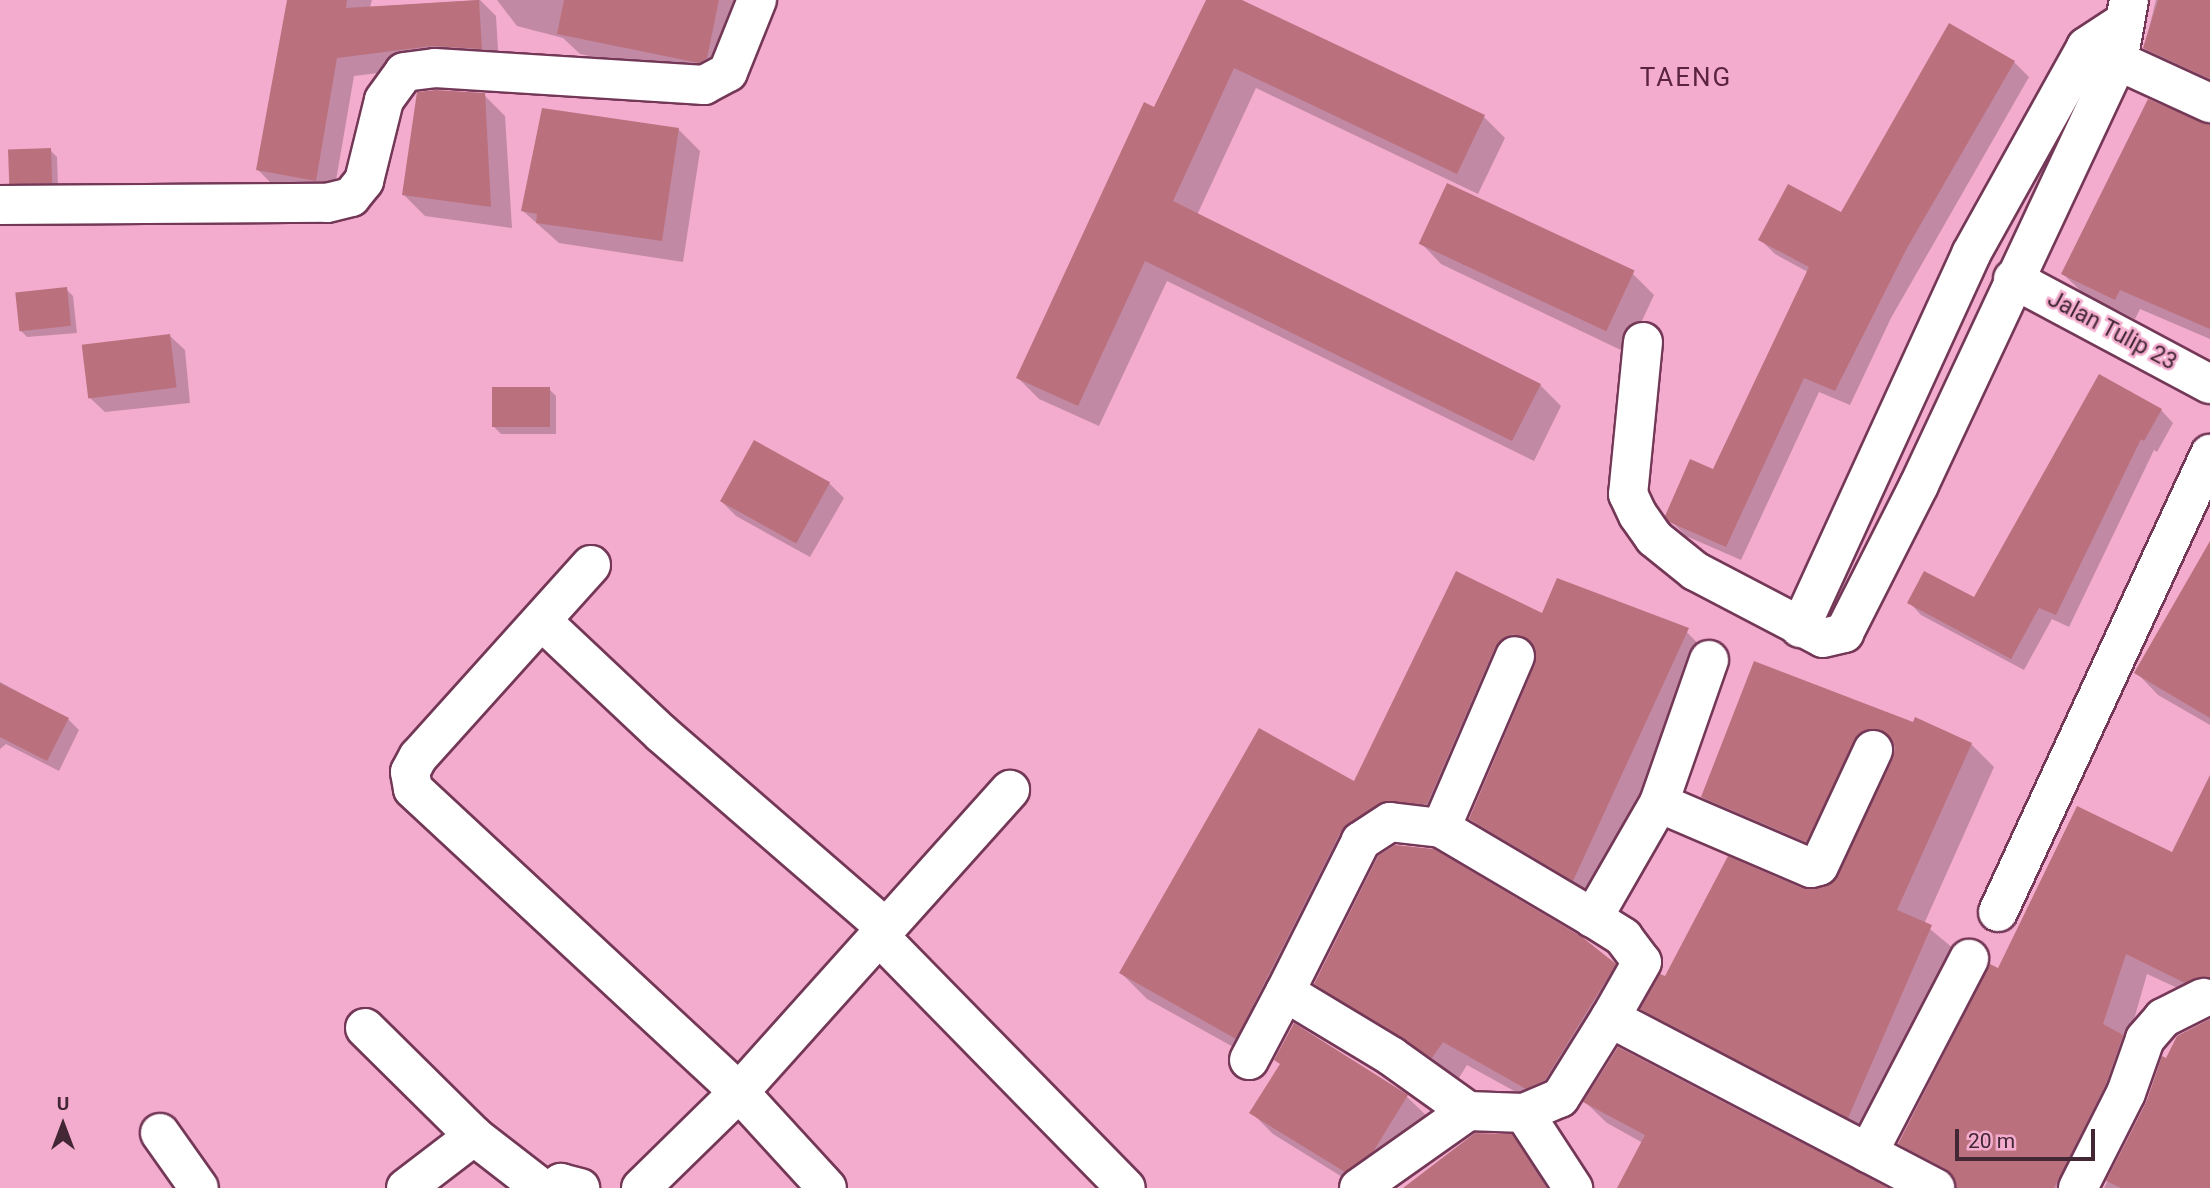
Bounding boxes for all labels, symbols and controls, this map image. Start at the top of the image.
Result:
district label: TAENG [1640,62,1732,94]
street label: Jalan Tulip 23 [2043,285,2181,377]
north arrow [28,1090,98,1160]
text: U [57,1092,69,1115]
scale bar [1958,1114,2098,1158]
text: 20 m [1968,1129,2015,1153]

